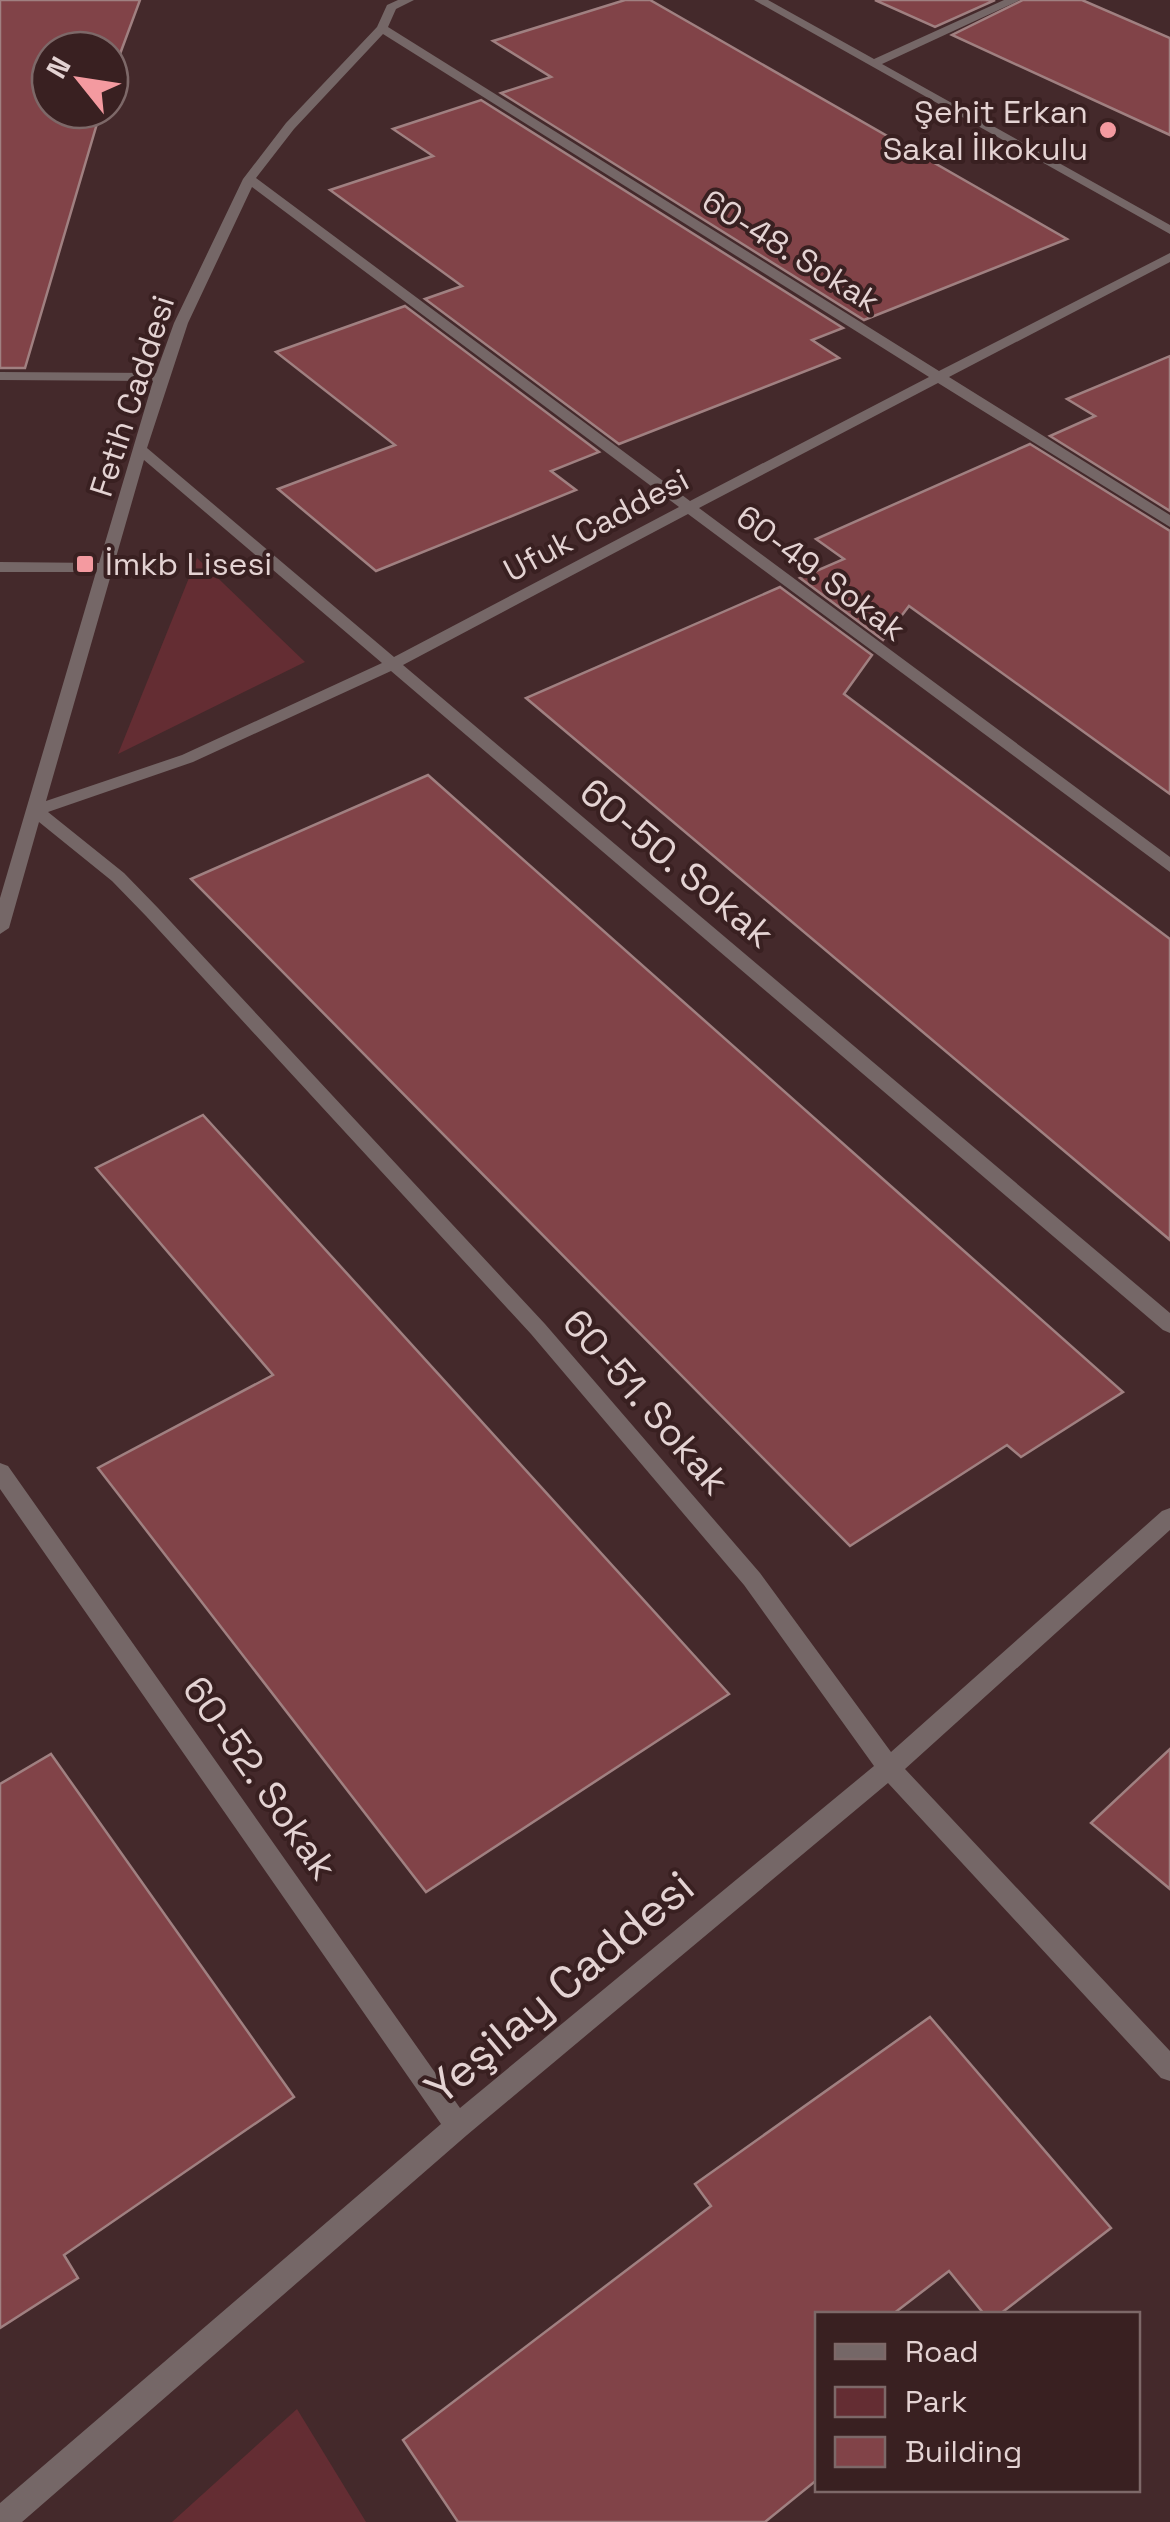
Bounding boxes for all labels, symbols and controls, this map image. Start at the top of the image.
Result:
north arrow [30,30,130,130]
text: N [38,50,79,85]
place label: Şehit Erkan Sakal İlkokulu [883,92,1088,169]
marker: Şehit Erkan Sakal İlkokulu [1097,119,1119,141]
street label: 60-48. Sokak [695,181,887,321]
street label: Fetih Caddesi [81,290,183,502]
street label: Ufuk Caddesi [497,459,695,591]
street label: 60-49. Sokak [729,497,913,649]
place label: İmkb Lisesi [105,544,272,584]
marker: İmkb Lisesi [74,553,96,575]
street label: 60-50. Sokak [570,768,784,958]
street label: 60-51. Sokak [552,1299,740,1505]
street label: 60-52. Sokak [172,1667,348,1889]
street label: Yeşilay Caddesi [413,1858,706,2117]
legend [815,2312,1140,2492]
text: Road [905,2332,979,2371]
text: Park [905,2382,967,2421]
text: Building [905,2432,1022,2471]

